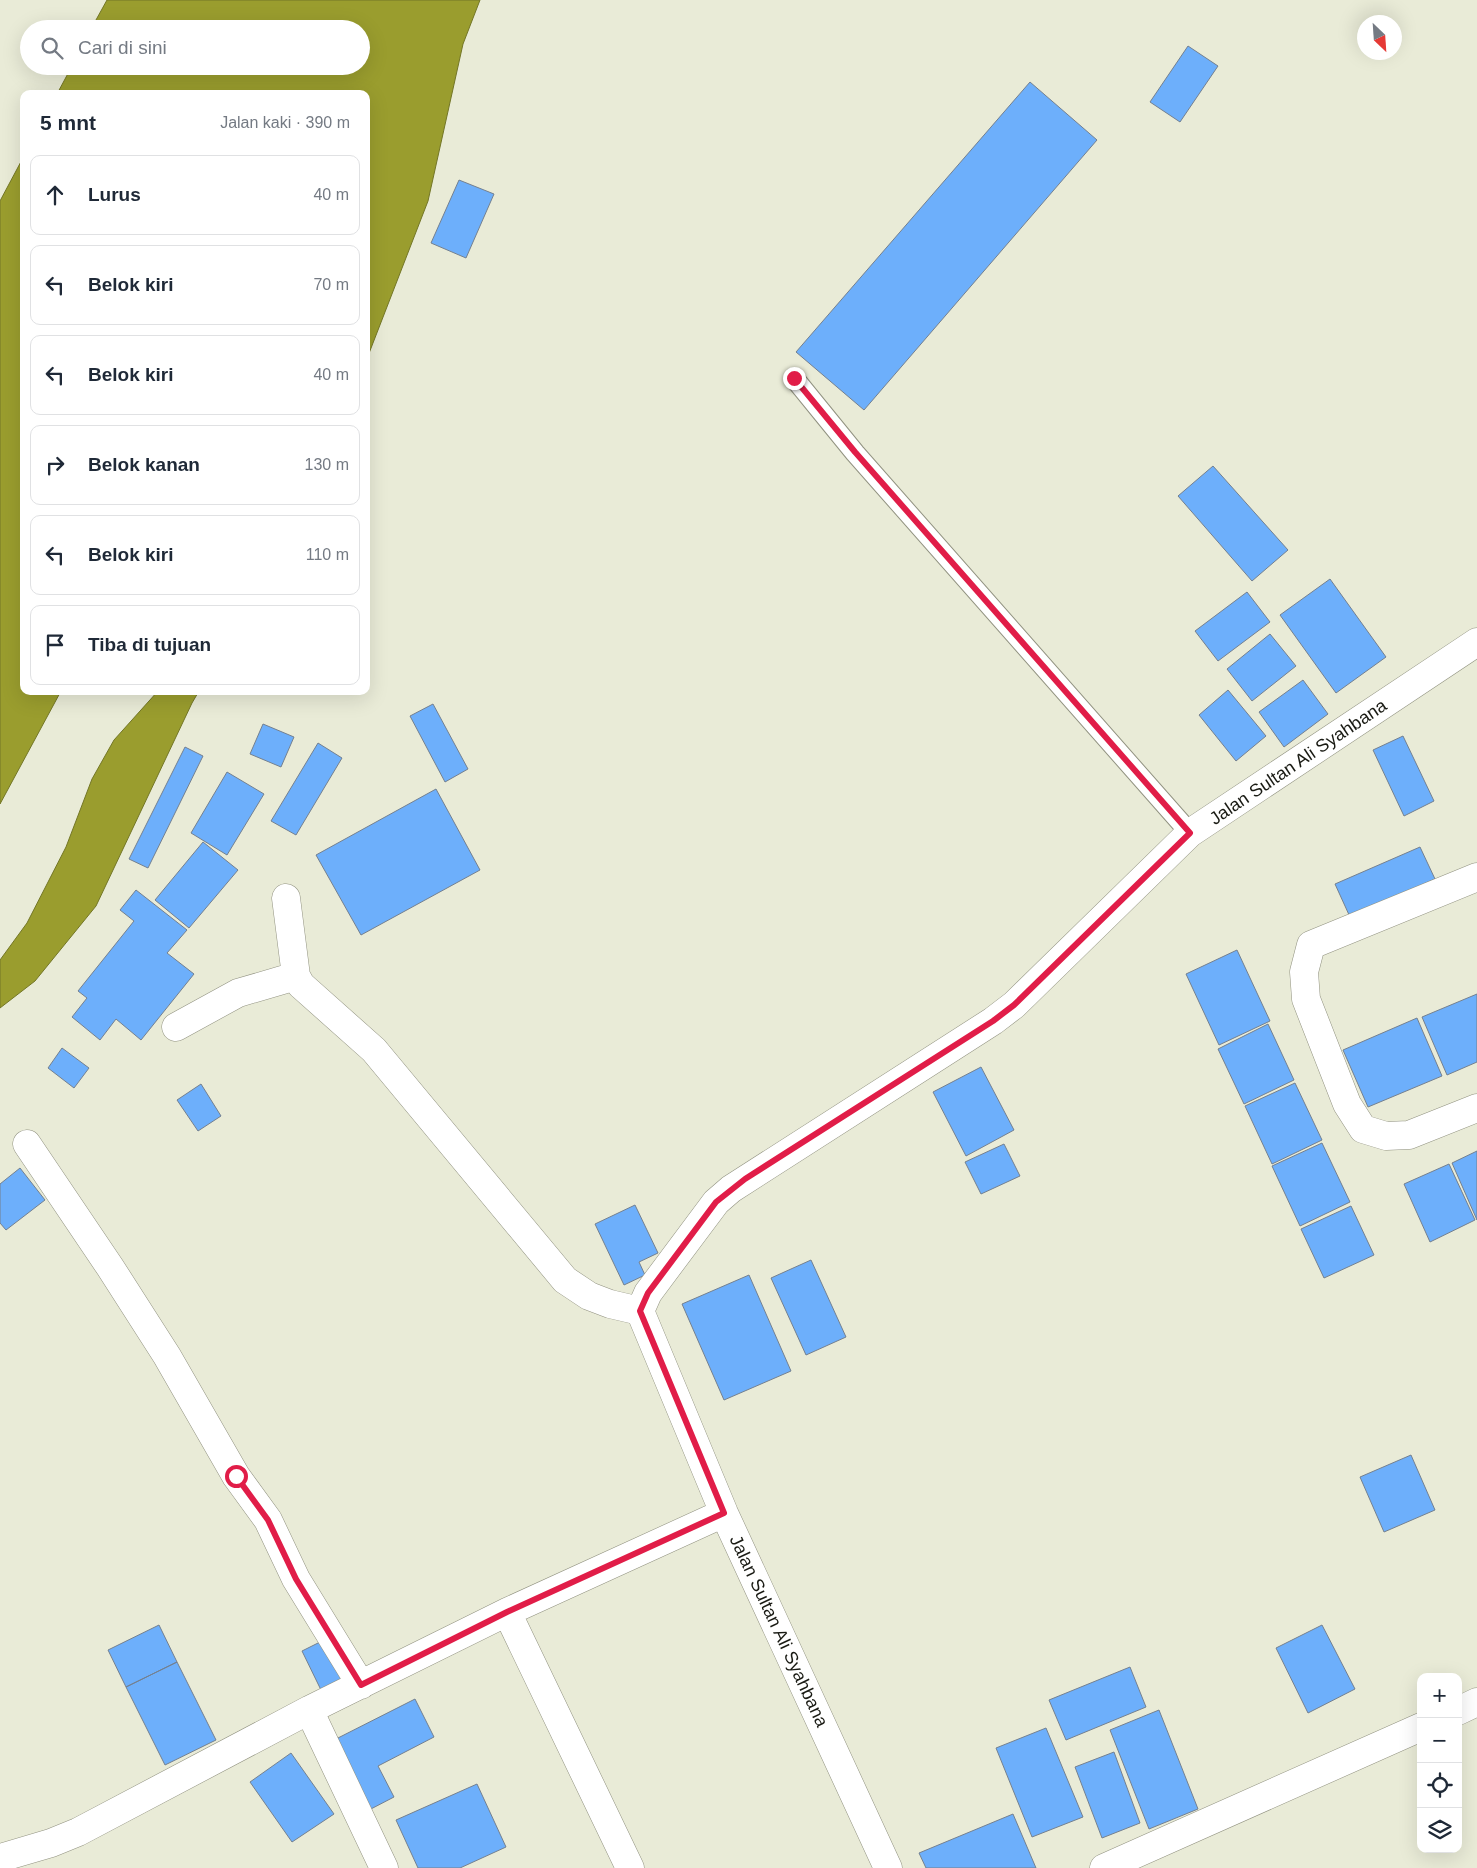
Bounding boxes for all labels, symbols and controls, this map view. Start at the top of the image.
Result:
north arrow [1357,15,1402,60]
search box [20,20,370,75]
icon: search [38,34,66,62]
text: Cari di sini [78,37,167,58]
text: 5 mnt [40,111,96,134]
text: Jalan kaki · 390 m [220,114,350,131]
icon: ahead [41,181,69,209]
text: Lurus [88,184,141,205]
text: 40 m [313,186,349,203]
icon: left [41,271,69,299]
text: Belok kiri [88,274,174,295]
text: 70 m [313,276,349,293]
icon: left [41,361,69,389]
text: Belok kiri [88,364,174,385]
text: 40 m [313,366,349,383]
route end [783,367,806,390]
icon: right [41,451,69,479]
text: Belok kanan [88,454,200,475]
text: 130 m [305,456,349,473]
icon: left [41,541,69,569]
text: Belok kiri [88,544,174,565]
text: 110 m [306,546,349,563]
icon: arrive [41,631,69,659]
text: Tiba di tujuan [88,634,211,655]
street label: Jalan Sultan Ali Syahbana [1206,695,1391,829]
route start [225,1465,248,1488]
street label: Jalan Sultan Ali Syahbana [726,1532,833,1731]
map controls [1417,1673,1462,1853]
button: + [1417,1673,1462,1718]
button: − [1417,1718,1462,1763]
button: locate [1417,1763,1462,1808]
button: layers [1417,1808,1462,1853]

